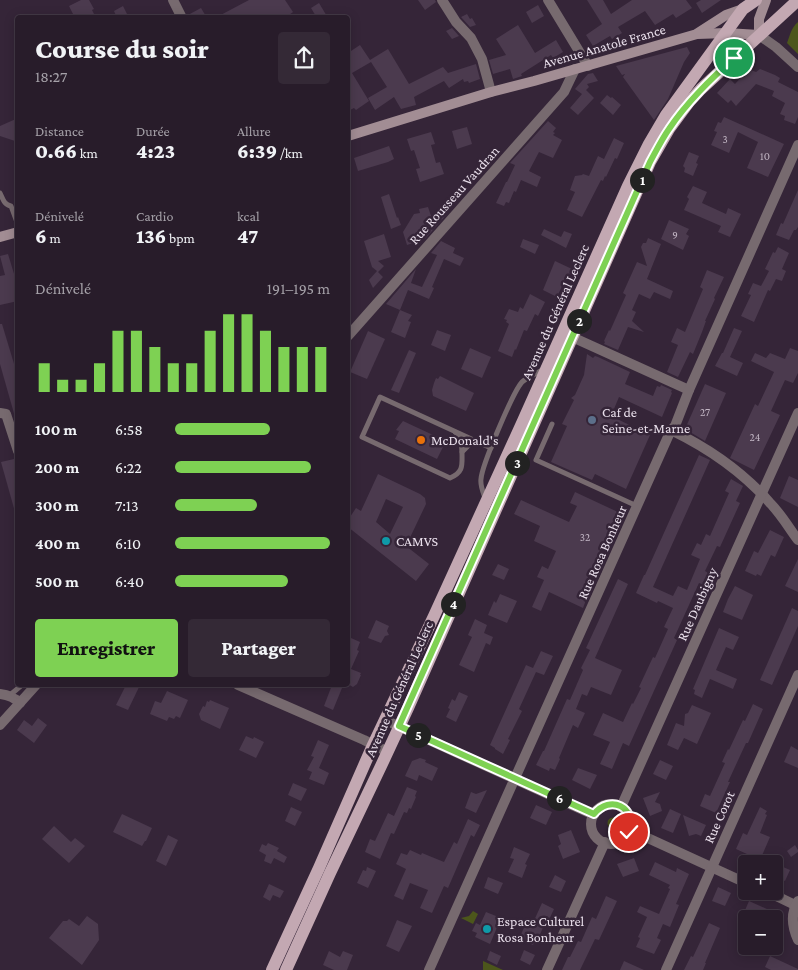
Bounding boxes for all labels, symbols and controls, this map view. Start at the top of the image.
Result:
street label: Avenue Anatole France [541,21,667,71]
button: share [278,32,330,84]
text: Course du soir [35,33,209,64]
pin [713,37,755,79]
icon: arrive [720,44,748,72]
text: 18:27 [35,68,67,85]
text: Distance [35,123,84,139]
text: Durée [136,123,170,139]
text: Allure [237,123,271,139]
house number: 3 [722,133,728,145]
text: 0.66 [35,139,77,163]
text: 4:23 [136,139,175,163]
text: 6:39 [237,139,277,163]
street label: Rue Rousseau Vaudran [406,142,503,247]
text: km [77,145,98,161]
text: /km [277,145,303,161]
house number: 10 [760,150,770,162]
pin: 1 [630,168,654,192]
text: 1 [640,172,645,188]
text: Dénivelé [35,208,84,224]
text: Cardio [136,208,173,224]
text: kcal [237,208,260,224]
text: 6 [35,224,47,248]
text: 136 [136,224,166,248]
text: 47 [237,224,258,248]
house number: 9 [672,229,678,241]
text: m [47,230,61,246]
text: bpm [166,230,195,246]
street label: Avenue du Général Leclerc [518,242,592,382]
text: Dénivelé [35,280,91,297]
text: 191–195 m [267,280,330,297]
pin: 2 [566,308,592,334]
text: 2 [576,313,583,329]
place label: Caf de Seine-et-Marne [602,404,690,436]
house number: 27 [700,406,710,418]
marker: Caf de Seine-et-Marne [586,414,598,426]
text: 100 m [35,421,77,438]
text: 6:58 [115,421,143,438]
house number: 24 [750,431,761,443]
place label: McDonald's [431,432,498,448]
marker: McDonald's [415,434,427,446]
pin: 3 [504,450,530,476]
text: 3 [514,455,521,471]
text: 200 m [35,459,79,476]
text: 6:22 [115,459,142,476]
text: 300 m [35,497,79,514]
text: 7:13 [115,497,139,514]
street label: Rue Rosa Bonheur [574,503,630,601]
house number: 32 [580,531,590,543]
place label: CAMVS [396,533,439,549]
text: 400 m [35,535,80,552]
text: 6:10 [115,535,141,552]
marker: CAMVS [380,535,392,547]
street label: Rue Daubigny [674,564,721,643]
text: 500 m [35,573,79,590]
text: 6:40 [115,573,144,590]
pin: 4 [440,592,466,616]
text: 4 [450,596,457,612]
button: Enregistrer [35,619,178,677]
button: Partager [188,619,330,677]
street label: Avenue du Général Leclerc [362,619,436,759]
pin: 5 [406,722,430,748]
text: 5 [415,727,422,743]
pin: 6 [546,786,572,810]
street label: Rue Corot [700,788,738,845]
text: 6 [556,790,563,806]
pin [608,811,650,853]
icon: check [615,818,643,846]
map controls [738,855,783,955]
button: + [738,855,783,900]
button: − [738,910,783,955]
place label: Espace Culturel Rosa Bonheur [497,913,585,945]
marker: Espace Culturel Rosa Bonheur [481,923,493,935]

